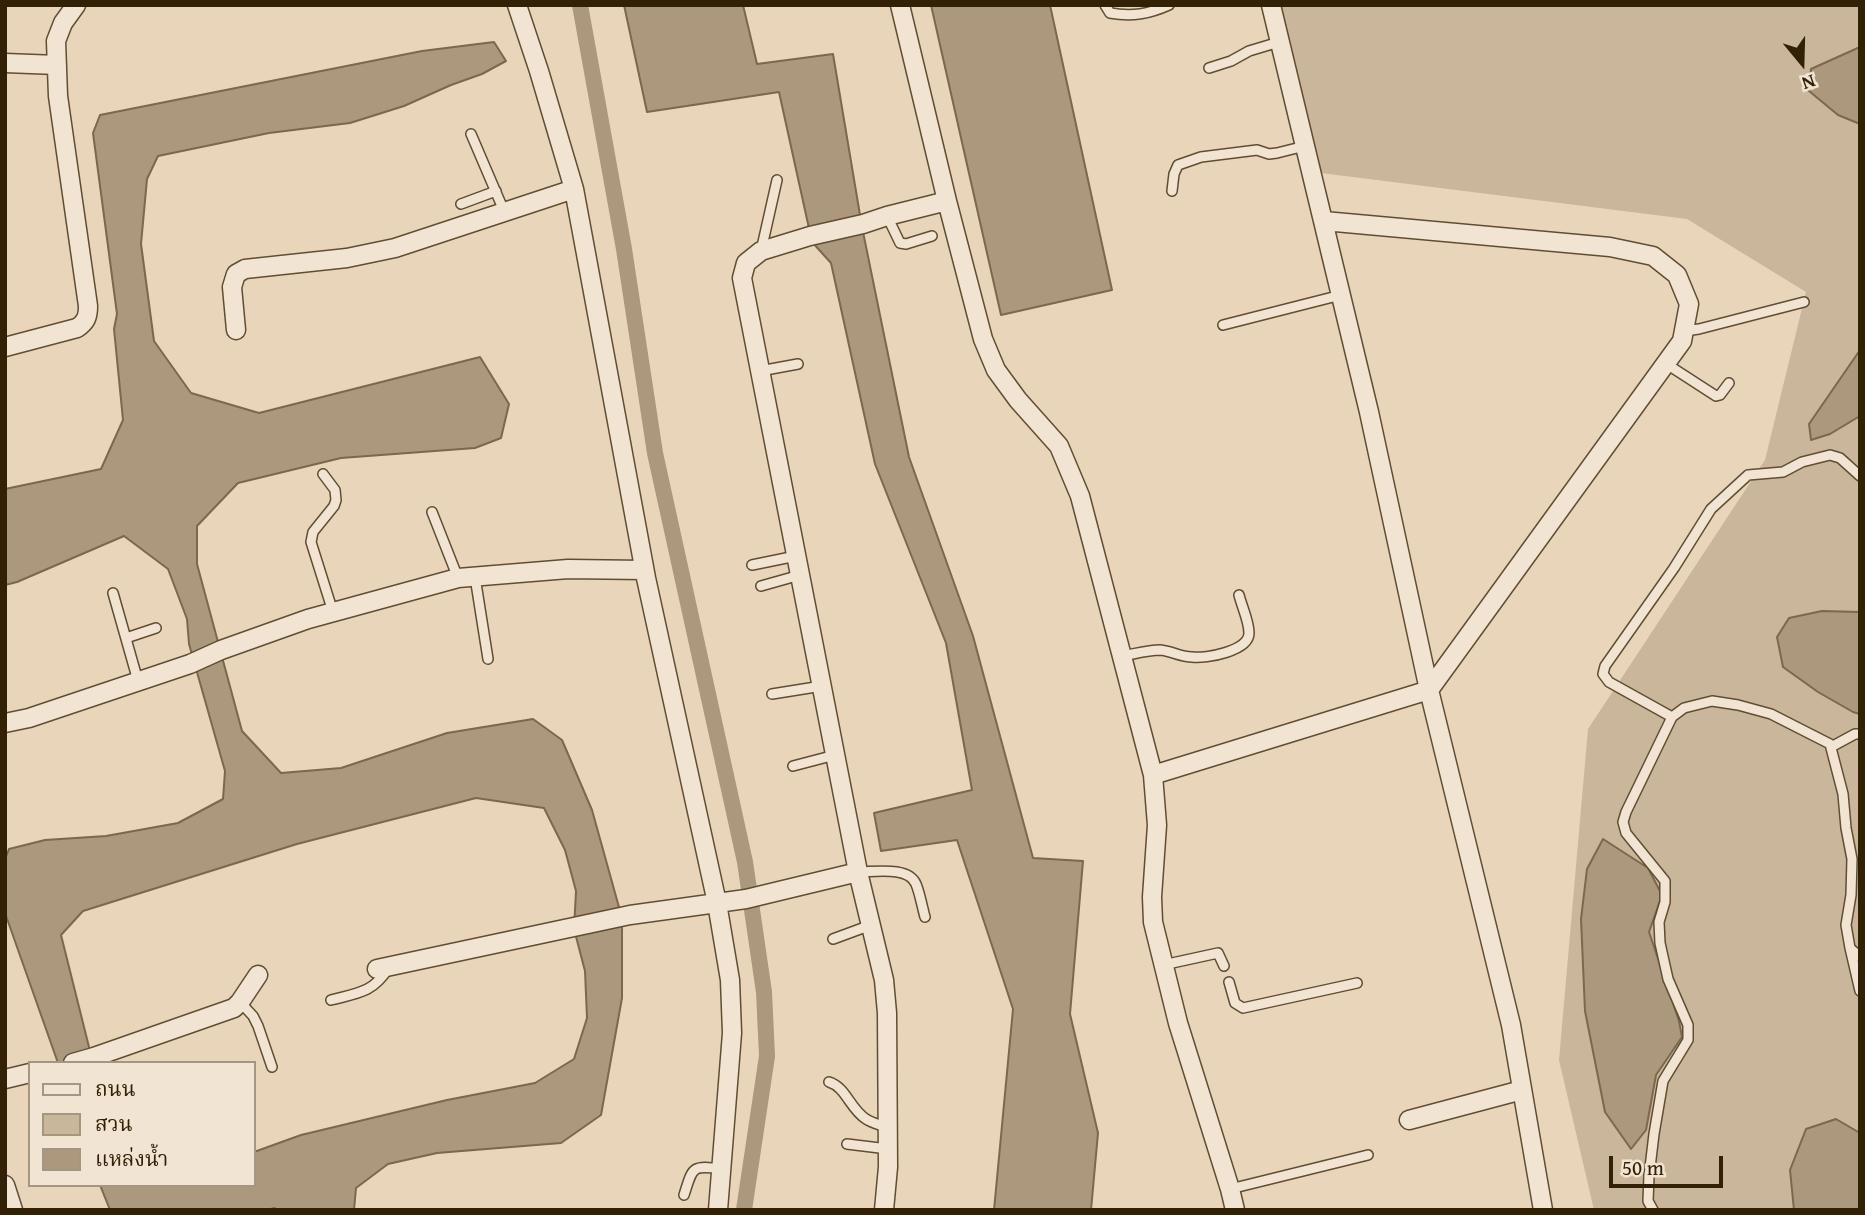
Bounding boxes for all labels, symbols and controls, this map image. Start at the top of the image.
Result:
north arrow [1767,28,1837,98]
text: N [1798,68,1819,98]
legend [28,1061,256,1187]
text: ถนน [95,1073,136,1104]
text: สวน [95,1108,133,1139]
scale bar [1613,1142,1727,1186]
text: แหล่งน้ำ [95,1143,168,1174]
text: 50 m [1622,1152,1664,1183]

